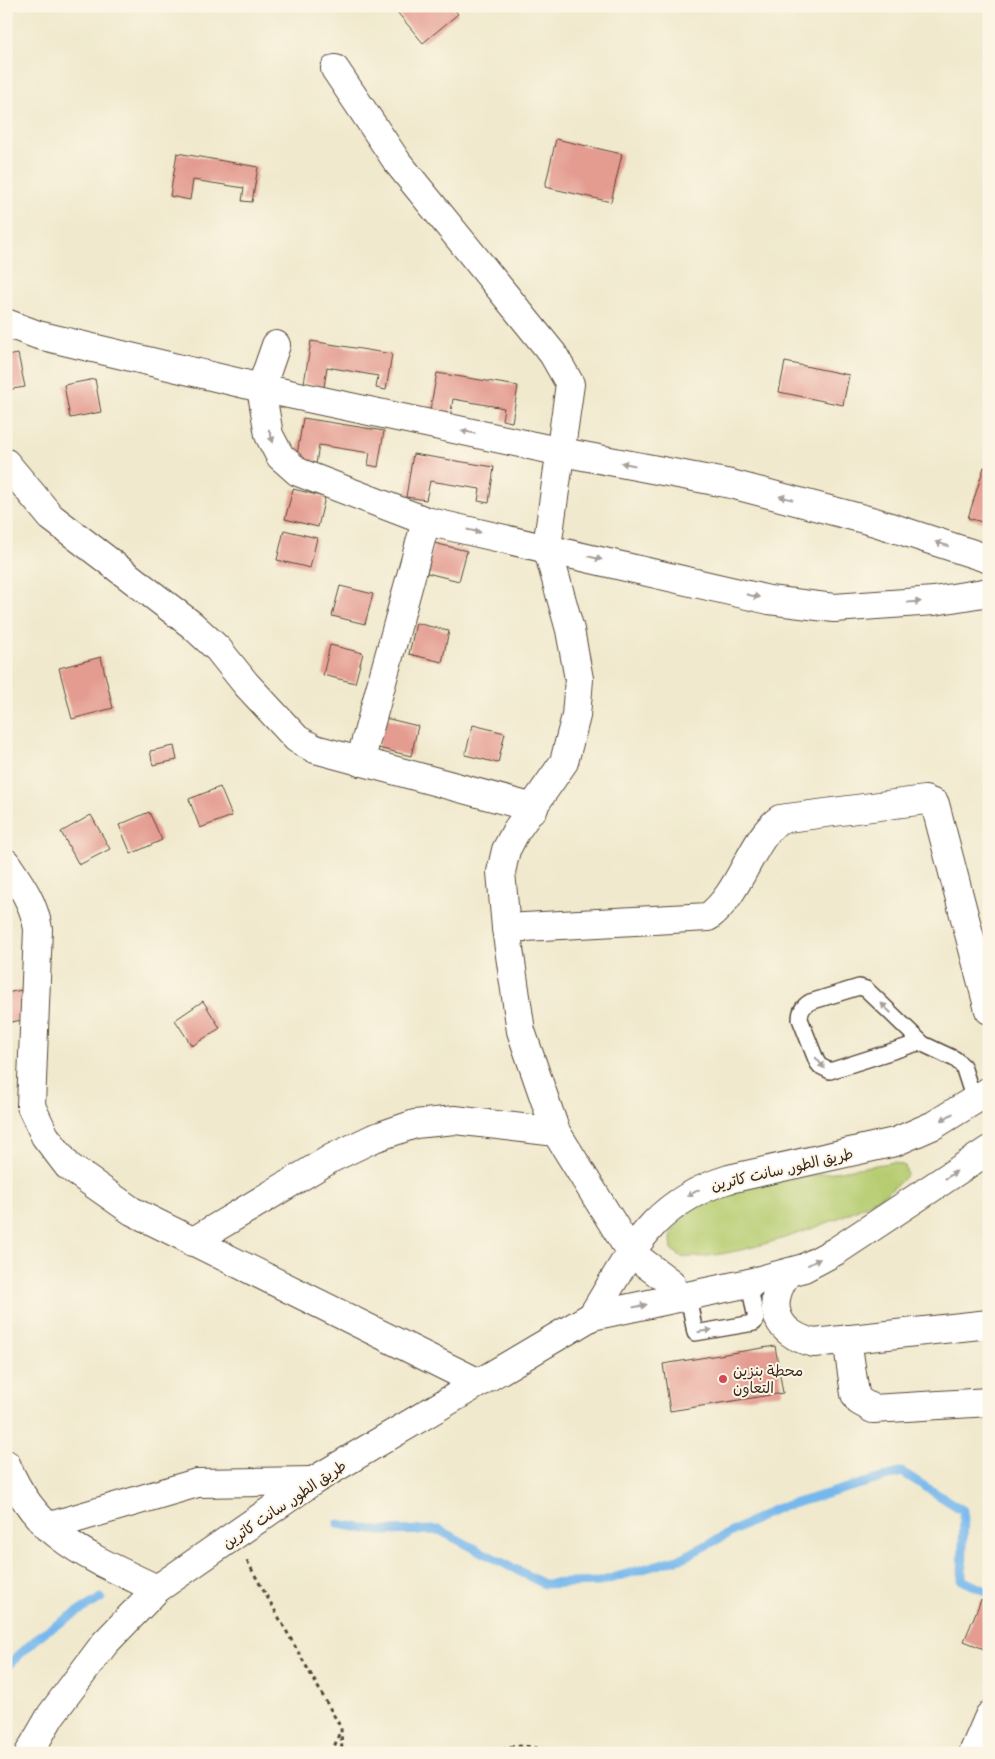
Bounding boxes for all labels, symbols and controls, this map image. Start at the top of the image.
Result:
one-way arrow [461,428,476,436]
one-way arrow [267,429,275,444]
one-way arrow [619,460,635,468]
one-way arrow [779,494,794,502]
one-way arrow [467,527,482,535]
one-way arrow [935,539,950,547]
one-way arrow [587,554,602,562]
one-way arrow [745,592,760,600]
one-way arrow [906,598,922,606]
one-way arrow [880,1002,892,1014]
one-way arrow [815,1056,825,1070]
one-way arrow [941,1112,954,1121]
street label: طريق الطور, سانت كاترين [709,1143,855,1196]
one-way arrow [944,1170,958,1180]
one-way arrow [685,1189,700,1197]
one-way arrow [807,1258,821,1266]
one-way arrow [632,1302,647,1310]
one-way arrow [697,1327,713,1335]
place label: محطة بنزين التعاون [733,1361,803,1398]
marker: محطة بنزين التعاون [717,1373,729,1385]
street label: طريق الطور, سانت كاترين [218,1455,350,1553]

